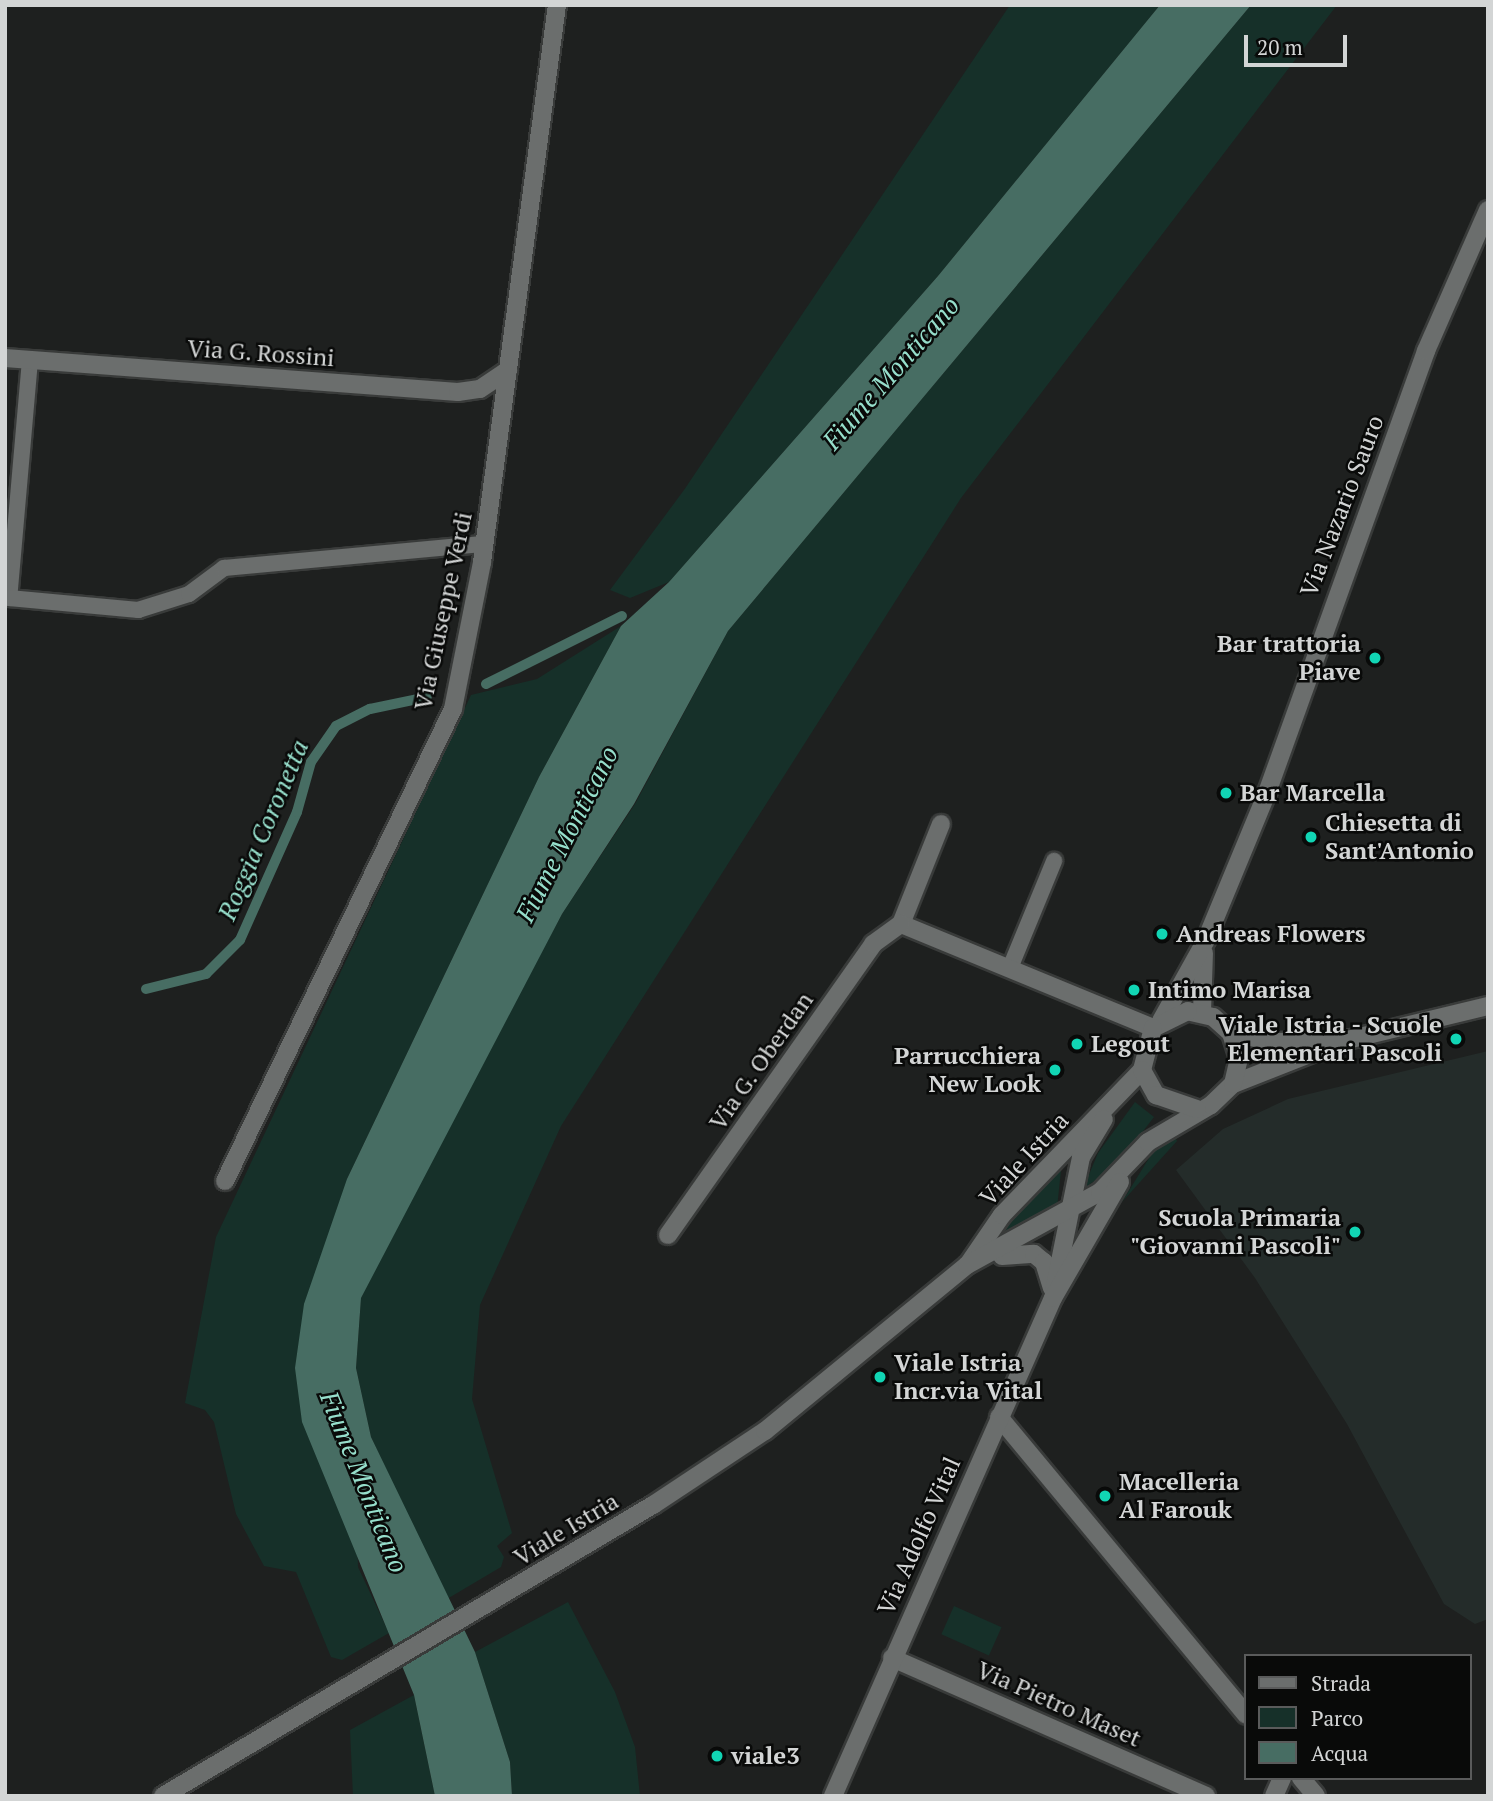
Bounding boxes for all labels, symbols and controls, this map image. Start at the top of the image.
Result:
scale bar [1248,21,1351,65]
text: 20 m [1257,33,1303,61]
water label: Fiume Monticano [816,290,966,456]
street label: Via G. Rossini [186,333,336,373]
street label: Via Nazario Sauro [1294,411,1390,601]
street label: Via Giuseppe Verdi [408,509,478,713]
place label: Bar trattoria Piave [1217,630,1361,686]
marker: Bar trattoria Piave [1367,650,1383,666]
water label: Roggia Coronetta [211,735,315,925]
water label: Fiume Monticano [509,741,625,927]
place label: Bar Marcella [1240,779,1385,807]
marker: Bar Marcella [1218,785,1234,801]
place label: Chiesetta di Sant'Antonio [1325,809,1474,865]
marker: Chiesetta di Sant'Antonio [1303,829,1319,845]
place label: Andreas Flowers [1176,920,1366,948]
marker: Andreas Flowers [1154,926,1170,942]
place label: Intimo Marisa [1148,976,1311,1004]
marker: Intimo Marisa [1126,982,1142,998]
street label: Via G. Oberdan [703,986,819,1136]
place label: Viale Istria - Scuole Elementari Pascoli [1217,1011,1442,1067]
place label: Legout [1091,1030,1170,1058]
marker: Viale Istria - Scuole Elementari Pascoli [1448,1031,1464,1047]
marker: Legout [1069,1036,1085,1052]
place label: Parrucchiera New Look [894,1042,1041,1098]
marker: Parrucchiera New Look [1047,1062,1063,1078]
street label: Viale Istria [974,1106,1074,1212]
place label: Scuola Primaria "Giovanni Pascoli" [1130,1204,1341,1260]
marker: Scuola Primaria "Giovanni Pascoli" [1347,1224,1363,1240]
place label: Viale Istria Incr.via Vital [894,1349,1043,1405]
marker: Viale Istria Incr.via Vital [872,1369,888,1385]
water label: Fiume Monticano [313,1387,415,1577]
street label: Via Adolfo Vital [871,1452,967,1620]
place label: Macelleria Al Farouk [1119,1468,1239,1524]
street label: Viale Istria [508,1486,624,1572]
marker: Macelleria Al Farouk [1097,1488,1113,1504]
legend [1244,1654,1472,1780]
street label: Via Pietro Maset [972,1655,1146,1753]
text: Strada [1311,1669,1371,1697]
text: Parco [1311,1704,1363,1732]
text: Acqua [1311,1739,1368,1767]
place label: viale3 [731,1742,800,1770]
marker: viale3 [709,1748,725,1764]

